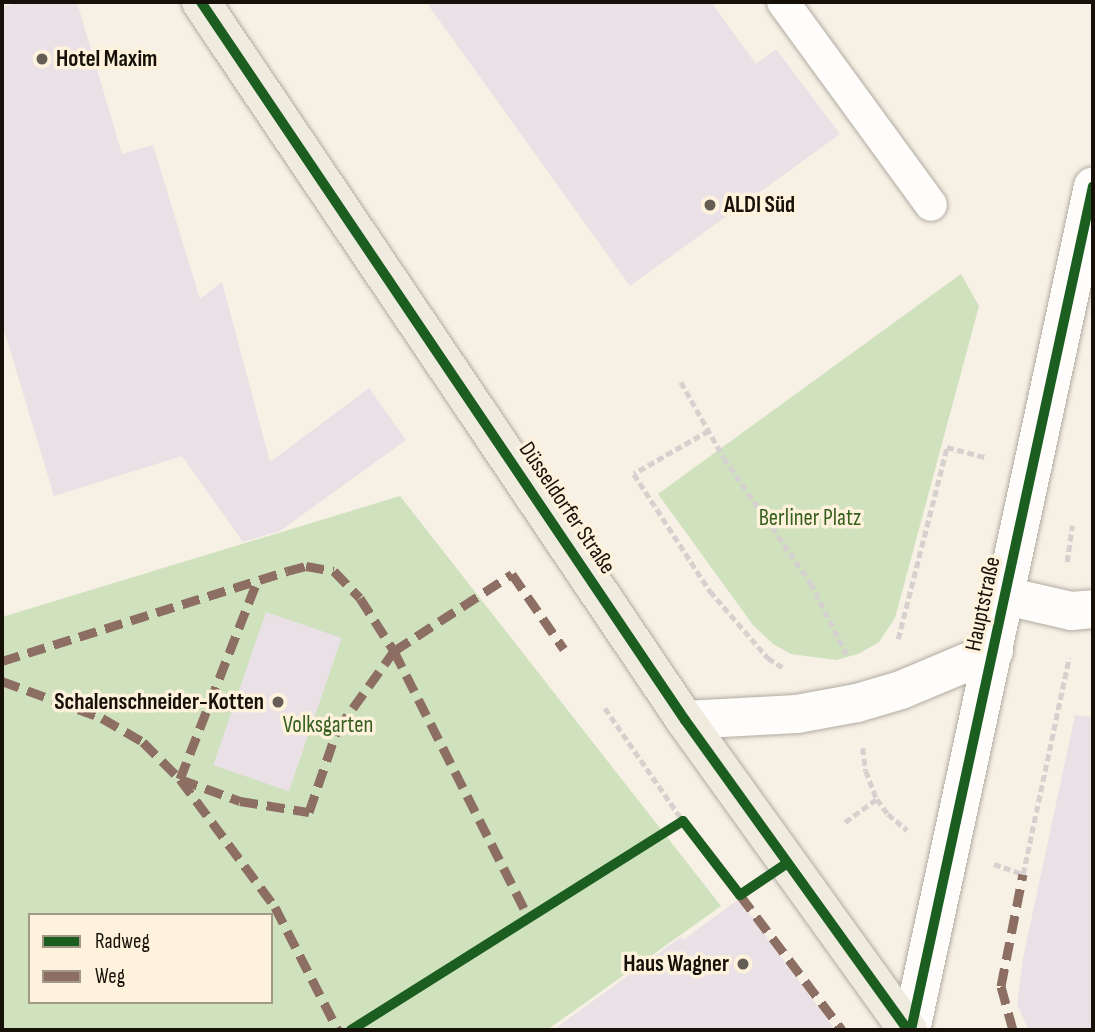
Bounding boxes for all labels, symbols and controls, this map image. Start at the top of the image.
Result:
place label: Hotel Maxim [56,45,157,73]
marker: Hotel Maxim [34,51,50,67]
place label: ALDI Süd [724,191,795,219]
marker: ALDI Süd [702,197,718,213]
street label: Düsseldorfer Straße [513,437,621,579]
park label: Berliner Platz [759,504,861,532]
street label: Hauptstraße [960,554,1006,654]
place label: Schalenschneider-Kotten [54,688,264,716]
marker: Schalenschneider-Kotten [270,694,286,710]
park label: Volksgarten [283,711,373,739]
legend [28,913,273,1004]
text: Radweg [95,929,150,954]
place label: Haus Wagner [623,950,729,978]
marker: Haus Wagner [735,956,751,972]
text: Weg [95,964,125,989]

